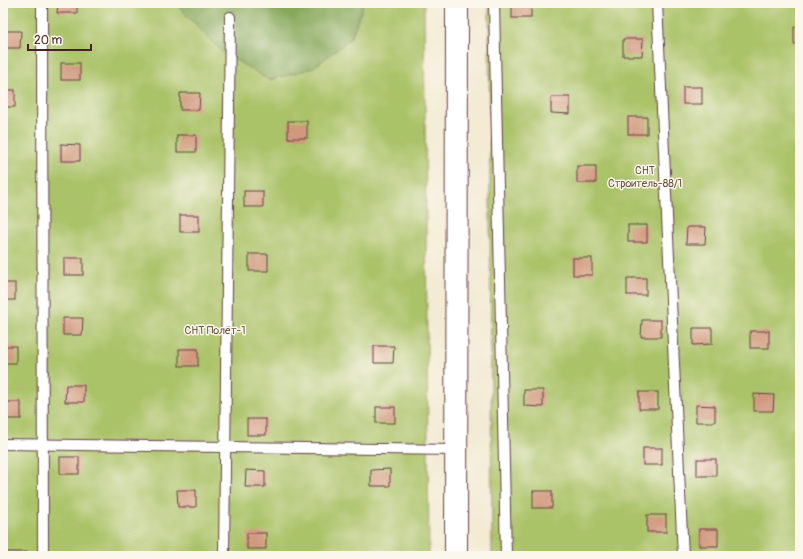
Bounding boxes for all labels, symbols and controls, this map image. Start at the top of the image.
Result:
scale bar [28,26,91,52]
text: 20 m [34,33,63,48]
park label: СНТ Строитель-88/1 [608,164,682,190]
park label: СНТ Полёт-1 [185,324,245,337]

